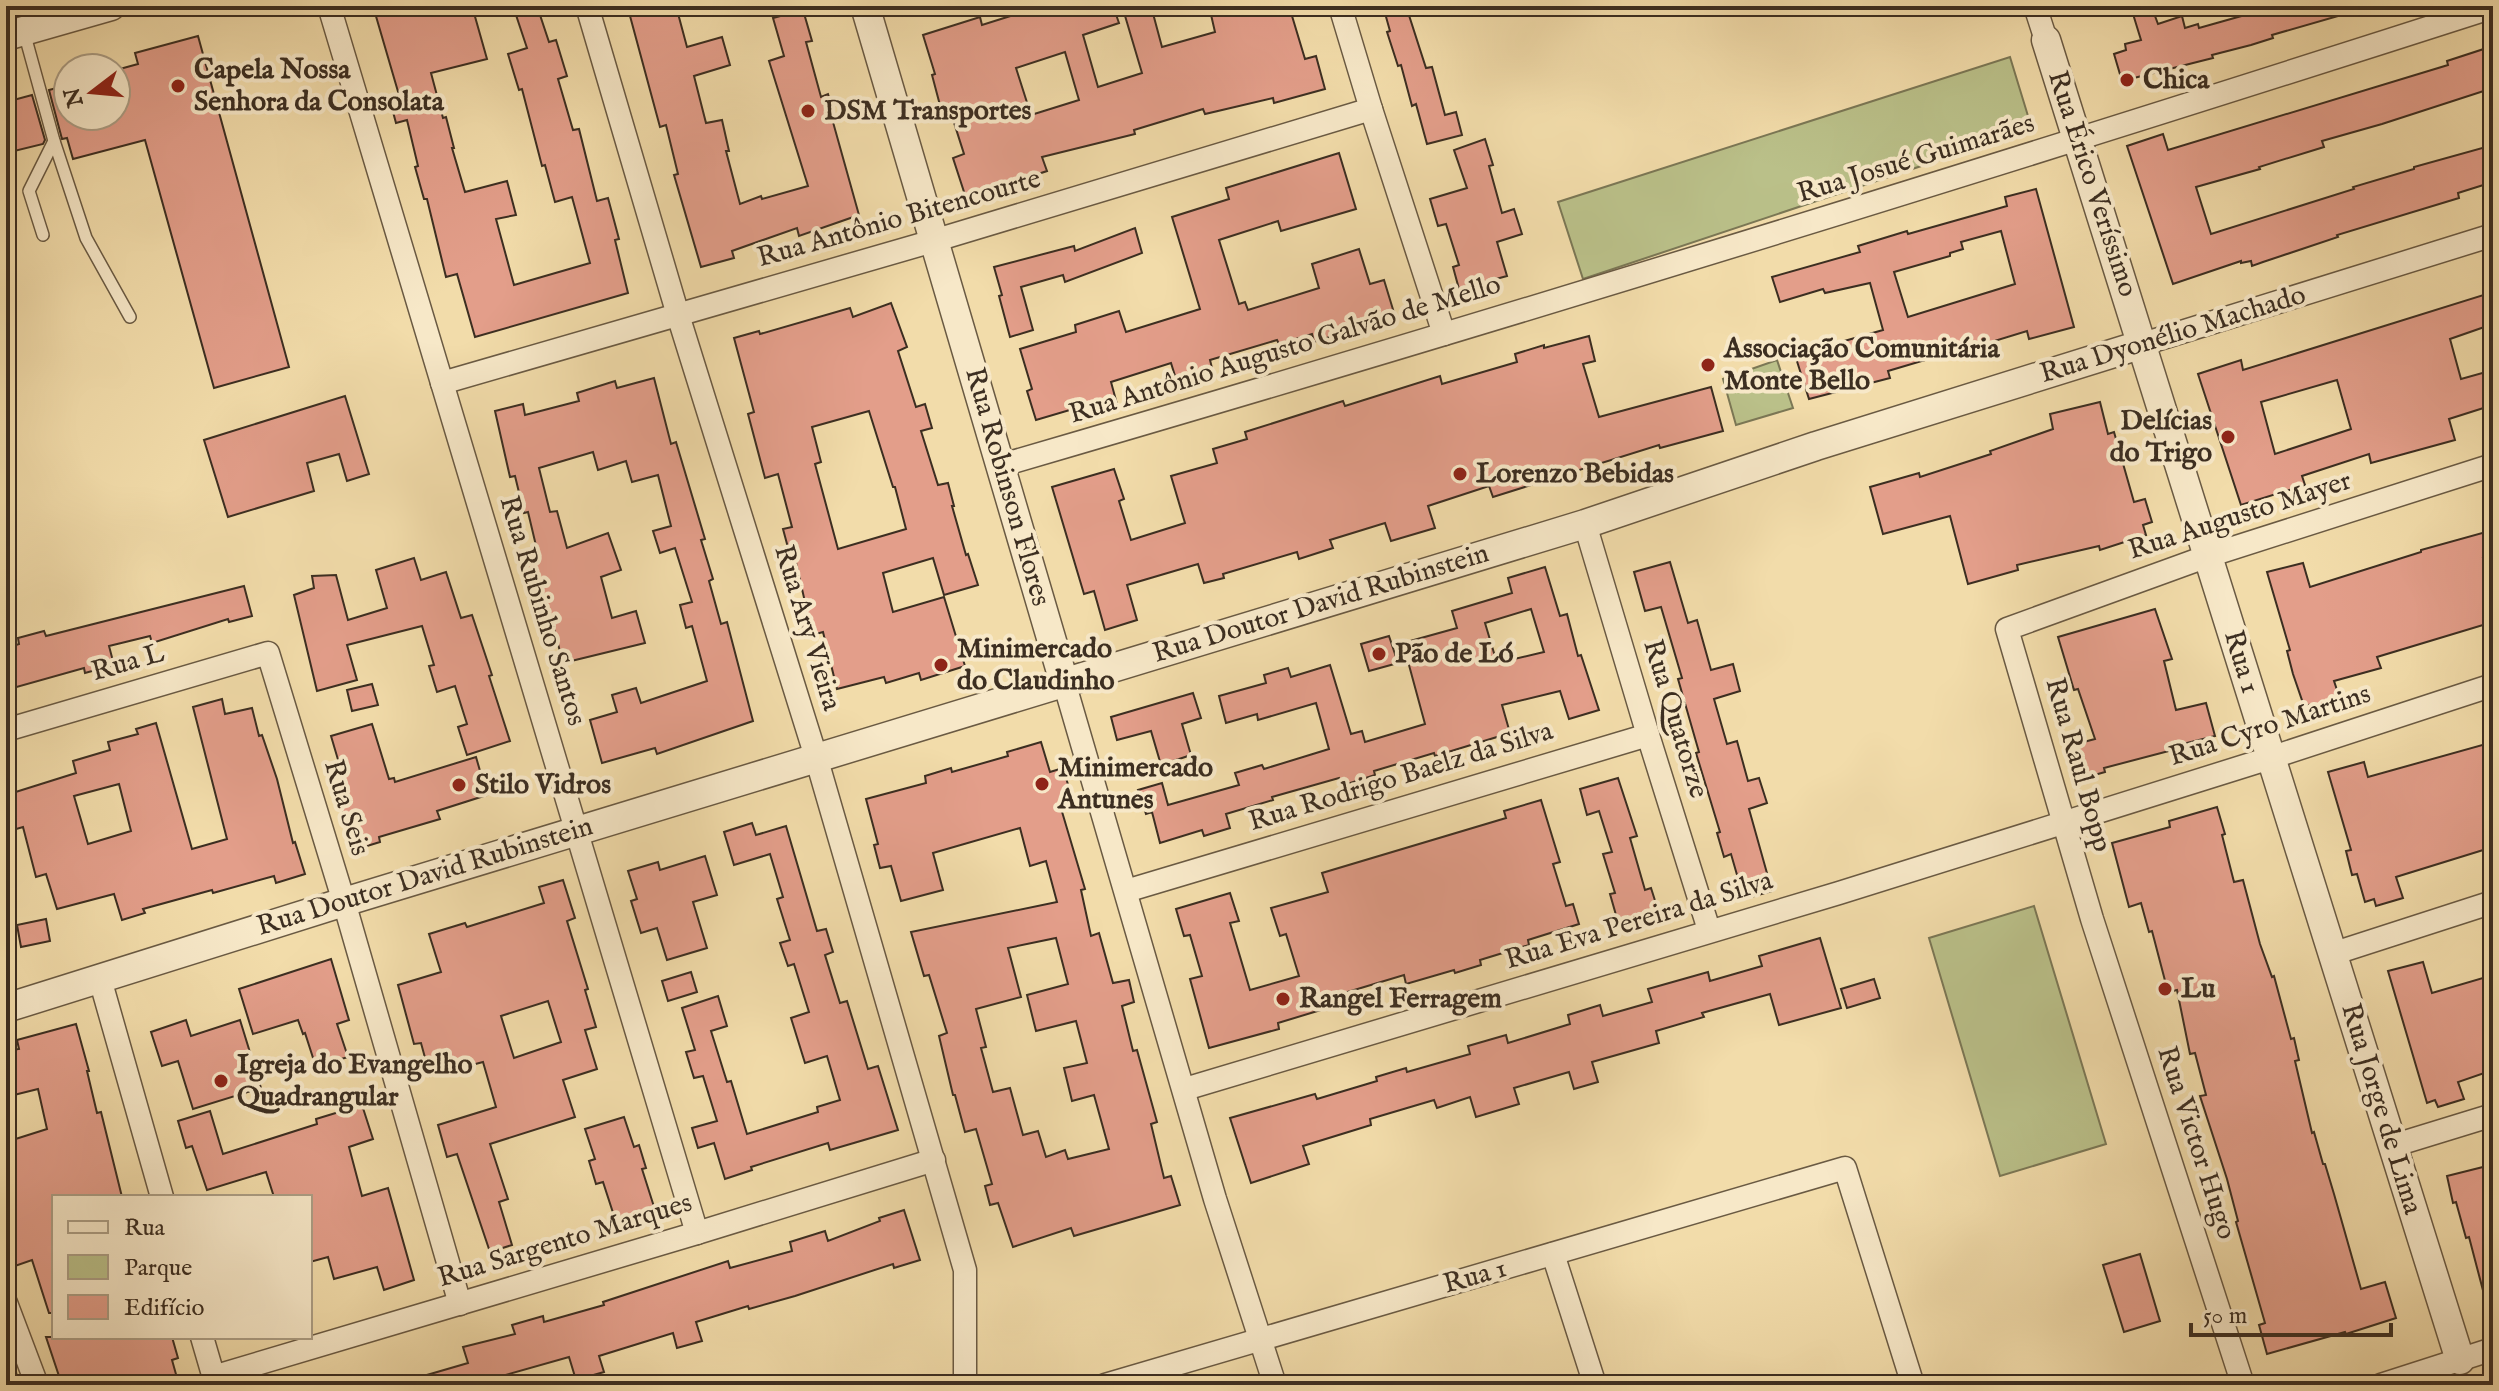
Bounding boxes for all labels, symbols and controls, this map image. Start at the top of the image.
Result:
north arrow [52,52,132,132]
place label: Capela Nossa Senhora da Consolata [194,53,445,120]
place label: Chica [2143,63,2210,98]
street label: Rua Érico Veríssimo [2039,66,2146,301]
marker: Chica [2118,71,2136,89]
marker: Capela Nossa Senhora da Consolata [169,77,187,95]
text: N [59,84,91,111]
place label: DSM Transportes [824,94,1032,129]
marker: DSM Transportes [799,102,817,120]
street label: Rua Josué Guimarães [1793,106,2039,212]
street label: Rua Antônio Bitencourte [753,162,1045,276]
street label: Rua Antônio Augusto Galvão de Mello [1065,268,1505,432]
street label: Rua Dyonélio Machado [2036,278,2310,392]
place label: Associação Comunitária Monte Bello [1723,332,2000,399]
marker: Associação Comunitária Monte Bello [1699,356,1717,374]
street label: Rua Robinson Flores [956,364,1058,610]
place label: Delícias do Trigo [2110,404,2212,471]
marker: Delícias do Trigo [2219,428,2237,446]
place label: Lorenzo Bebidas [1476,457,1674,492]
street label: Rua Augusto Mayer [2124,463,2356,569]
marker: Lorenzo Bebidas [1451,465,1469,483]
street label: Rua Rubinho Santos [490,492,594,730]
street label: Rua Doutor David Rubinstein [1149,536,1493,672]
street label: Rua Ary Vieira [765,541,849,716]
street label: Rua 1 [2215,626,2267,698]
place label: Minimercado do Claudinho [957,632,1115,699]
street label: Rua Quatorze [1634,635,1716,803]
street label: Rua L [88,636,168,690]
place label: Pão de Ló [1395,637,1514,672]
marker: Pão de Ló [1370,645,1388,663]
marker: Minimercado do Claudinho [932,656,950,674]
street label: Rua Raul Bopp [2036,674,2120,856]
street label: Rua Cyro Martins [2165,677,2375,775]
street label: Rua Rodrigo Baelz da Silva [1245,714,1558,840]
place label: Minimercado Antunes [1057,751,1213,818]
street label: Rua Seis [315,756,377,860]
place label: Stilo Vidros [475,768,611,803]
marker: Minimercado Antunes [1033,775,1051,793]
marker: Stilo Vidros [450,776,468,794]
street label: Rua Doutor David Rubinstein [253,809,597,945]
street label: Rua Eva Pereira da Silva [1501,863,1778,978]
place label: Lu [2181,972,2216,1007]
marker: Lu [2156,980,2174,998]
place label: Rangel Ferragem [1299,982,1502,1017]
marker: Rangel Ferragem [1274,990,1292,1008]
street label: Rua Jorge de Lima [2332,999,2430,1220]
street label: Rua Victor Hugo [2148,1042,2244,1244]
place label: Igreja do Evangelho Quadrangular [237,1048,472,1115]
marker: Igreja do Evangelho Quadrangular [212,1072,230,1090]
street label: Rua Sargento Marques [434,1186,696,1296]
legend [52,1195,312,1339]
text: Rua [124,1213,166,1244]
street label: Rua 1 [1439,1251,1511,1303]
text: Parque [124,1253,192,1284]
scale bar [2191,1287,2391,1337]
text: Edifício [124,1293,204,1324]
text: 50 m [2203,1301,2247,1332]

